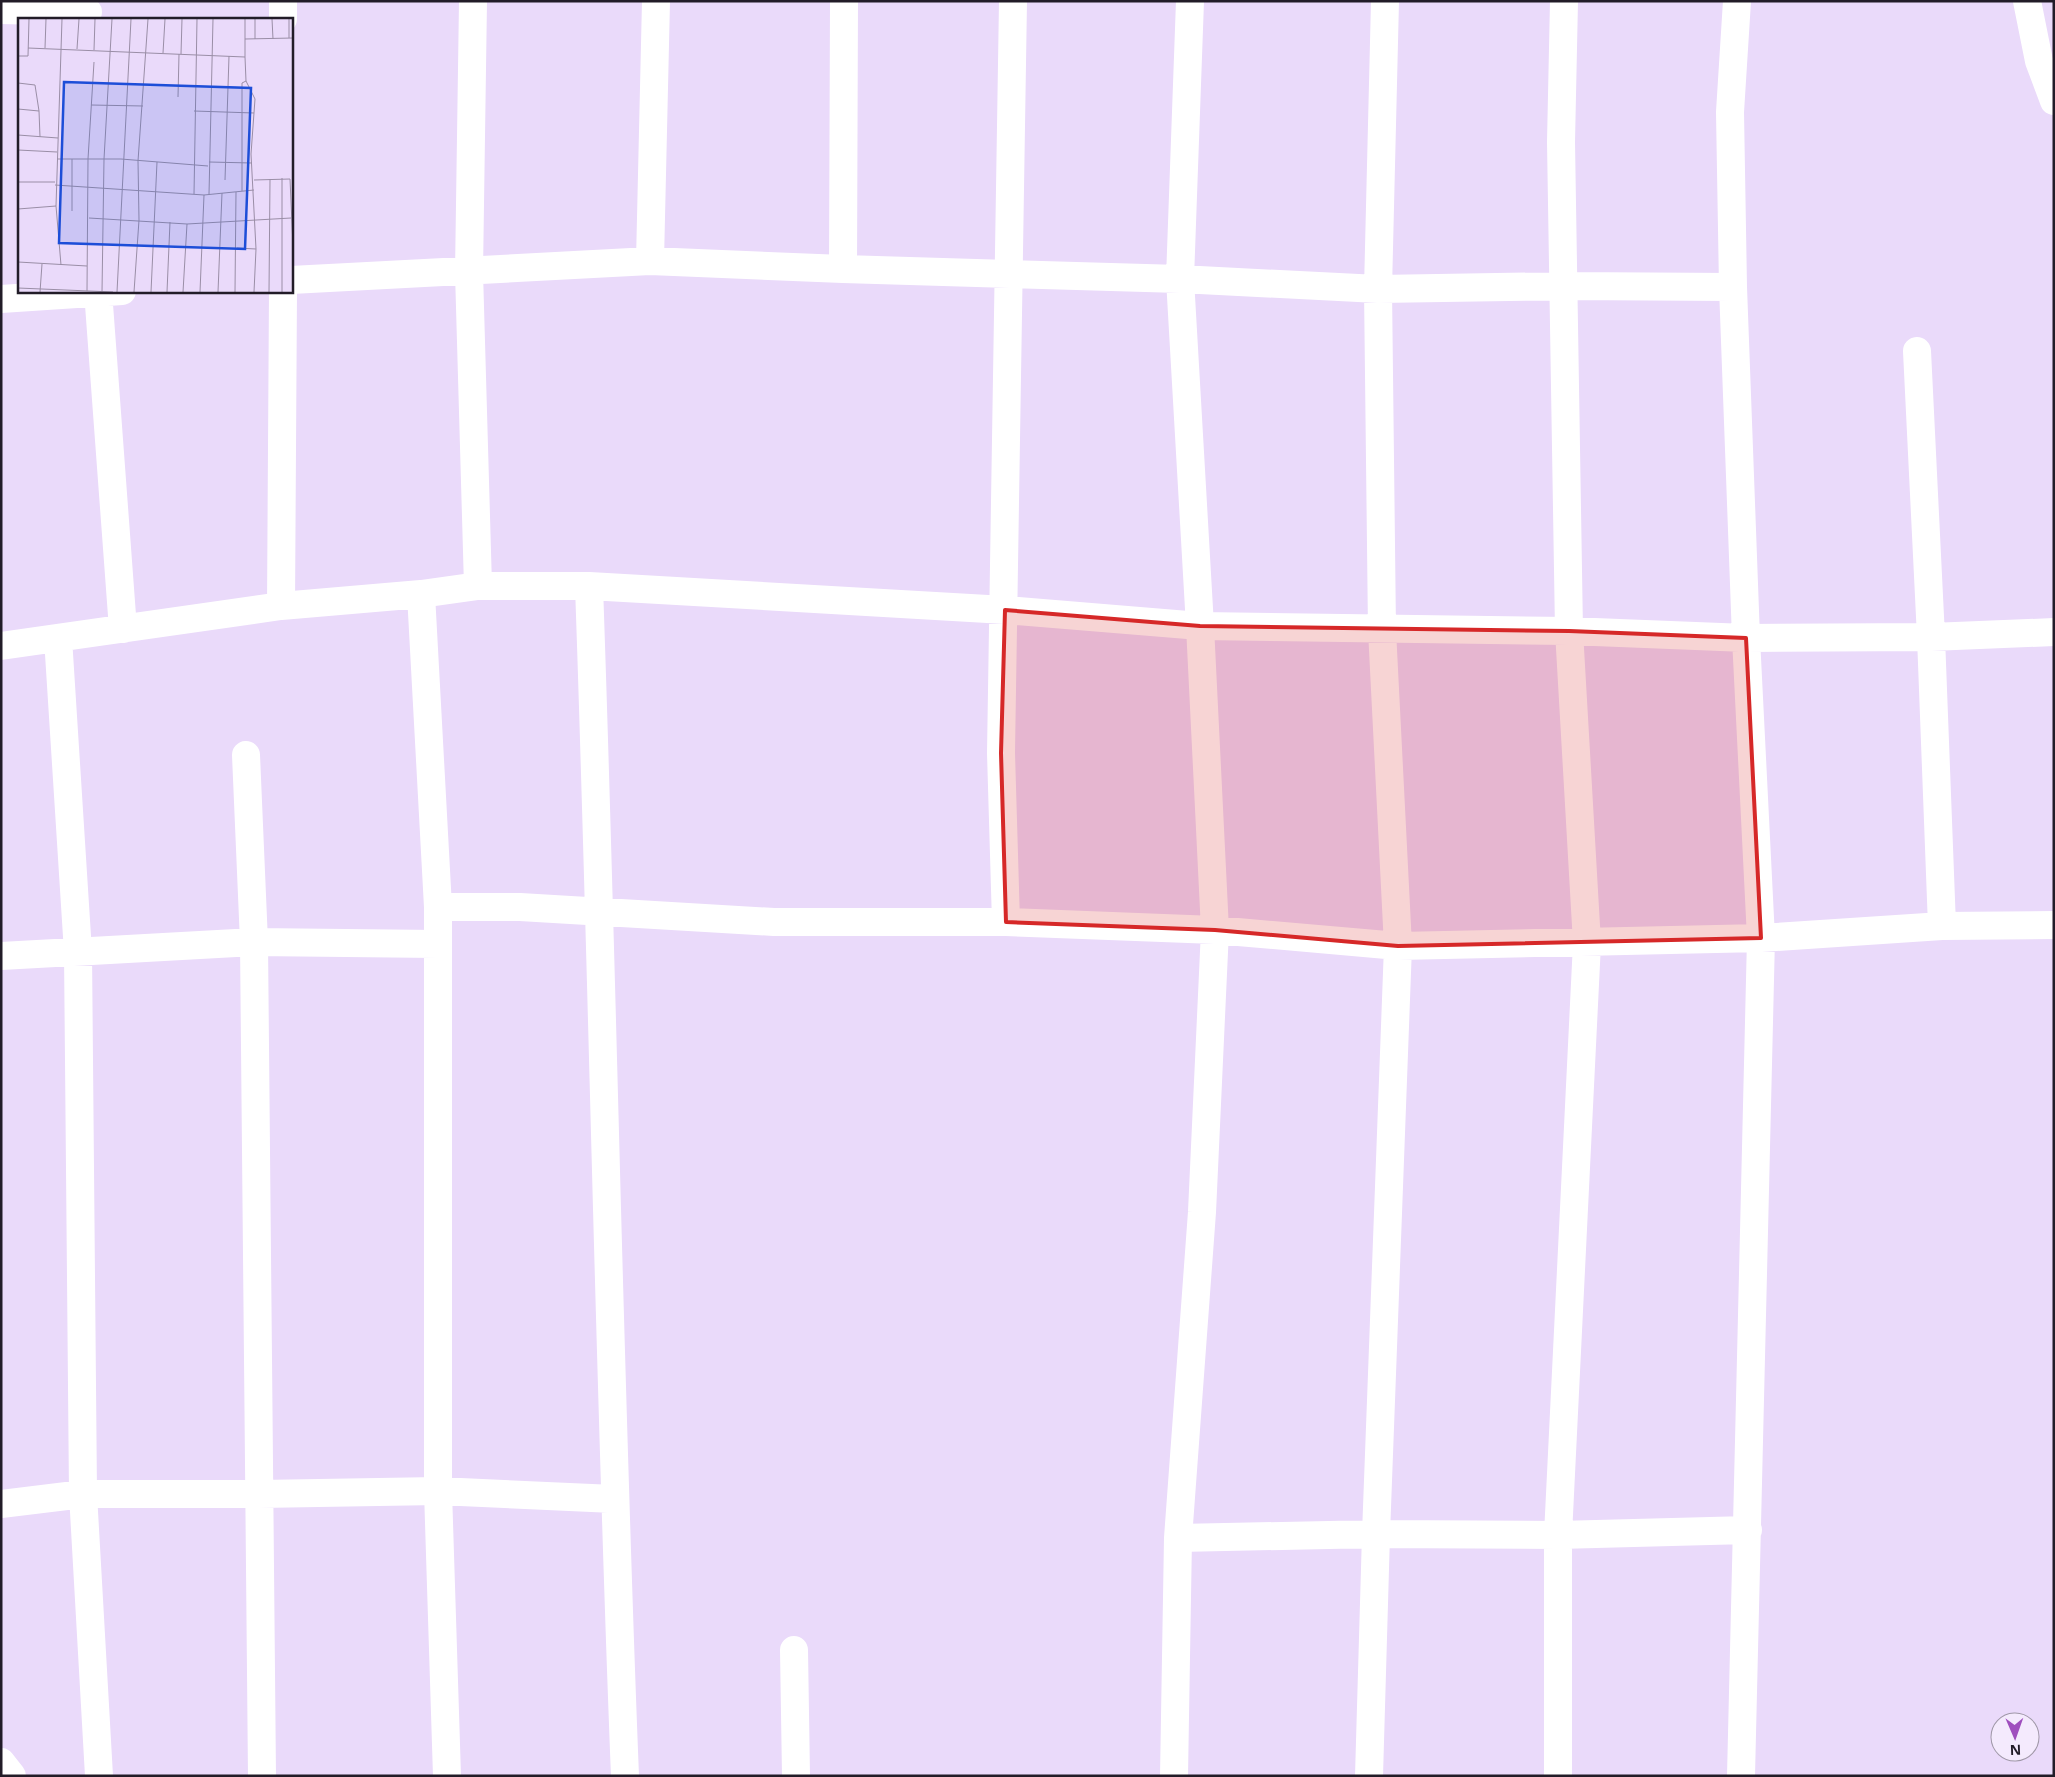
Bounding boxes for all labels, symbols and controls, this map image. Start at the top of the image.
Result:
inset map [18,18,292,292]
north arrow [1990,1712,2040,1762]
text: N [2009,1741,2021,1760]

